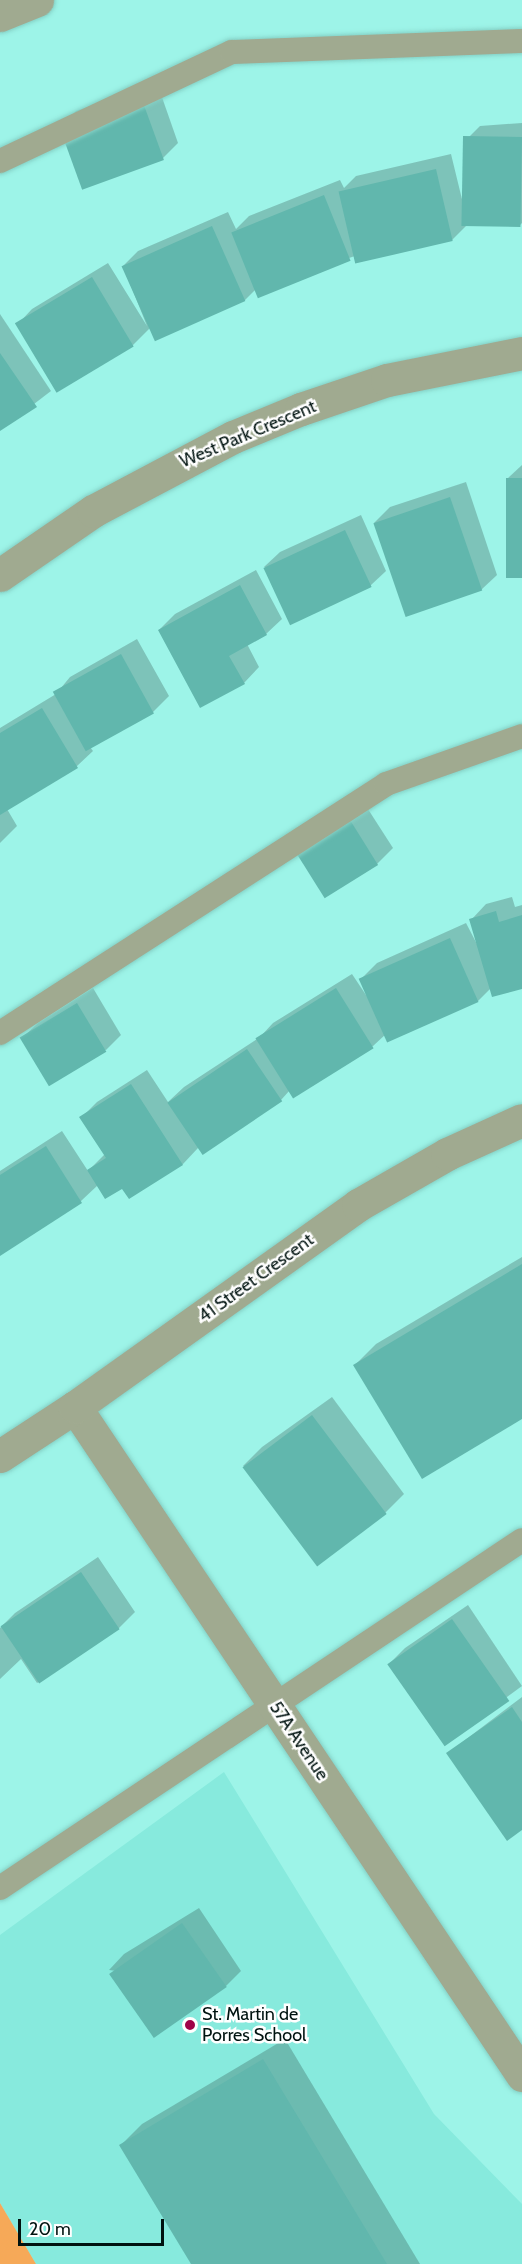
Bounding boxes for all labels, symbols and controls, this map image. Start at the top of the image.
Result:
street label: West Park Crescent [177,396,319,472]
street label: 41 Street Crescent [194,1229,318,1327]
street label: 57A Avenue [265,1698,333,1784]
place label: St. Martin de Porres School [202,2004,306,2046]
marker: St. Martin de Porres School [183,2018,197,2032]
scale bar [21,2207,166,2245]
text: 20 m [29,2218,71,2240]

